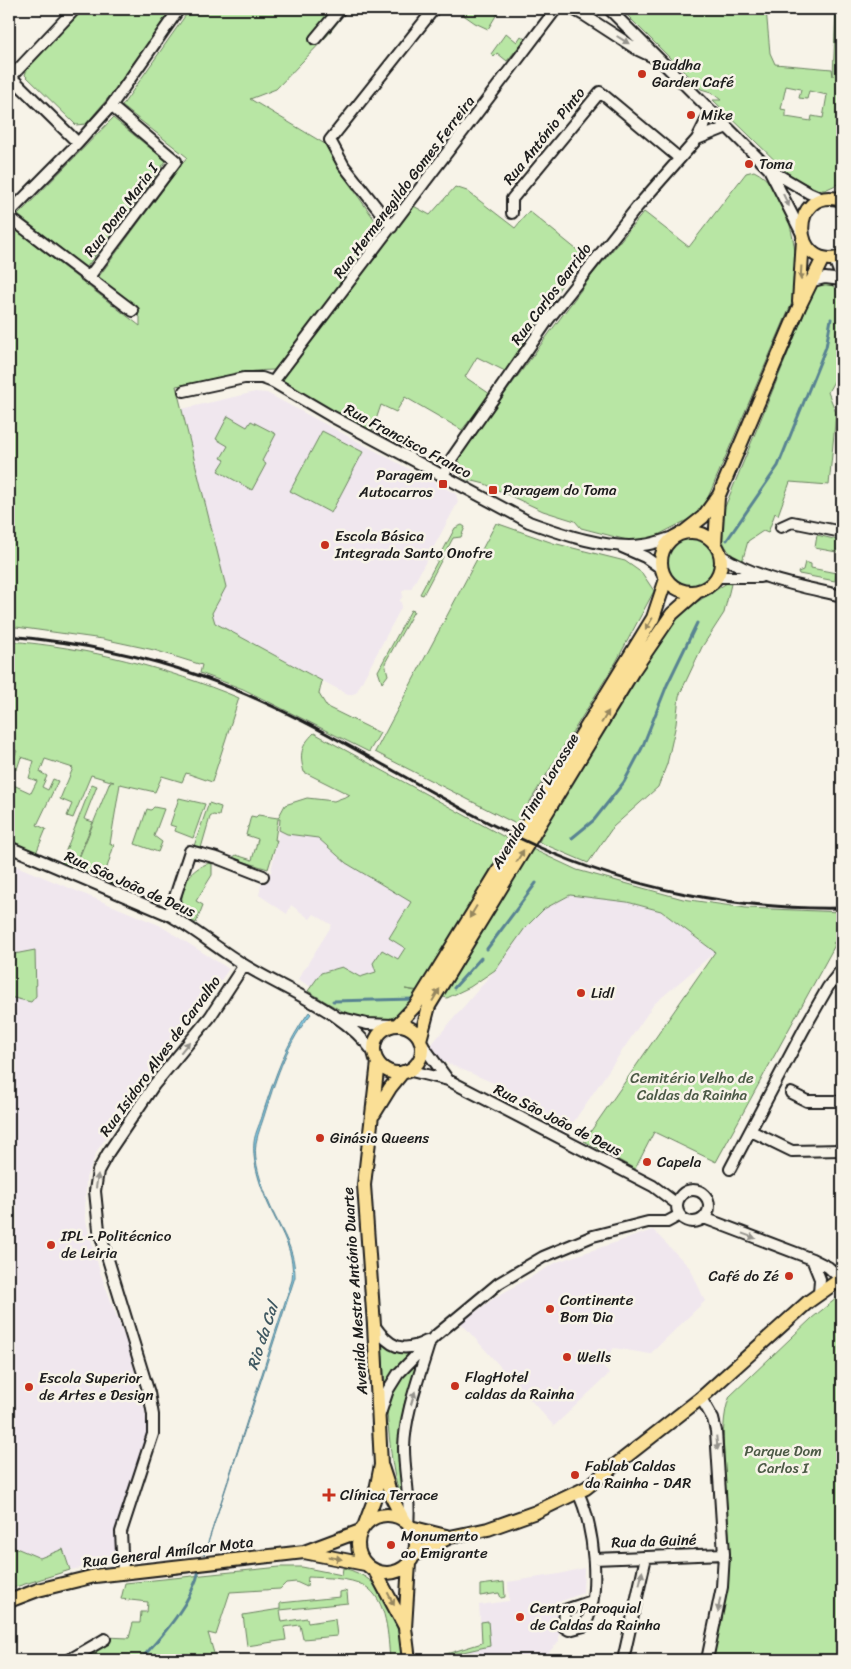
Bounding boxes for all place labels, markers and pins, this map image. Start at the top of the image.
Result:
place label: Buddha Garden Café [652,52,734,95]
marker: Buddha Garden Café [636,68,648,80]
place label: Mike [701,102,733,128]
marker: Mike [685,109,697,121]
place label: Toma [759,151,793,177]
marker: Toma [743,158,755,170]
place label: Paragem Autocarros [358,462,433,505]
place label: Paragem do Toma [503,477,617,503]
marker: Paragem Autocarros [437,478,449,490]
marker: Paragem do Toma [487,484,499,496]
place label: Escola Básica Integrada Santo Onofre [334,523,493,566]
marker: Escola Básica Integrada Santo Onofre [319,539,331,551]
place label: Lidl [591,980,615,1006]
marker: Lidl [575,987,587,999]
place label: Ginásio Queens [330,1125,429,1151]
marker: Ginásio Queens [314,1132,326,1144]
place label: Capela [657,1149,702,1175]
marker: Capela [641,1156,653,1168]
place label: IPL - Politécnico de Leiria [60,1223,172,1266]
marker: IPL - Politécnico de Leiria [45,1239,57,1251]
place label: Café do Zé [709,1263,779,1289]
marker: Café do Zé [783,1270,795,1282]
place label: Continente Bom Dia [560,1287,634,1330]
marker: Continente Bom Dia [544,1303,556,1315]
place label: Wells [577,1344,612,1370]
marker: Wells [561,1351,573,1363]
place label: FlagHotel caldas da Rainha [465,1364,575,1407]
place label: Escola Superior de Artes e Design [39,1365,154,1408]
marker: FlagHotel caldas da Rainha [449,1380,461,1392]
marker: Escola Superior de Artes e Design [23,1381,35,1393]
place label: Fablab Caldas da Rainha - DAR [585,1453,691,1496]
marker: Fablab Caldas da Rainha - DAR [569,1469,581,1481]
place label: Clínica Terrace [340,1482,438,1508]
marker: Clínica Terrace [322,1488,336,1502]
place label: Monumento ao Emigrante [401,1523,488,1566]
marker: Monumento ao Emigrante [385,1539,397,1551]
place label: Centro Paroquial de Caldas da Rainha [530,1595,661,1638]
marker: Centro Paroquial de Caldas da Rainha [514,1611,526,1623]

